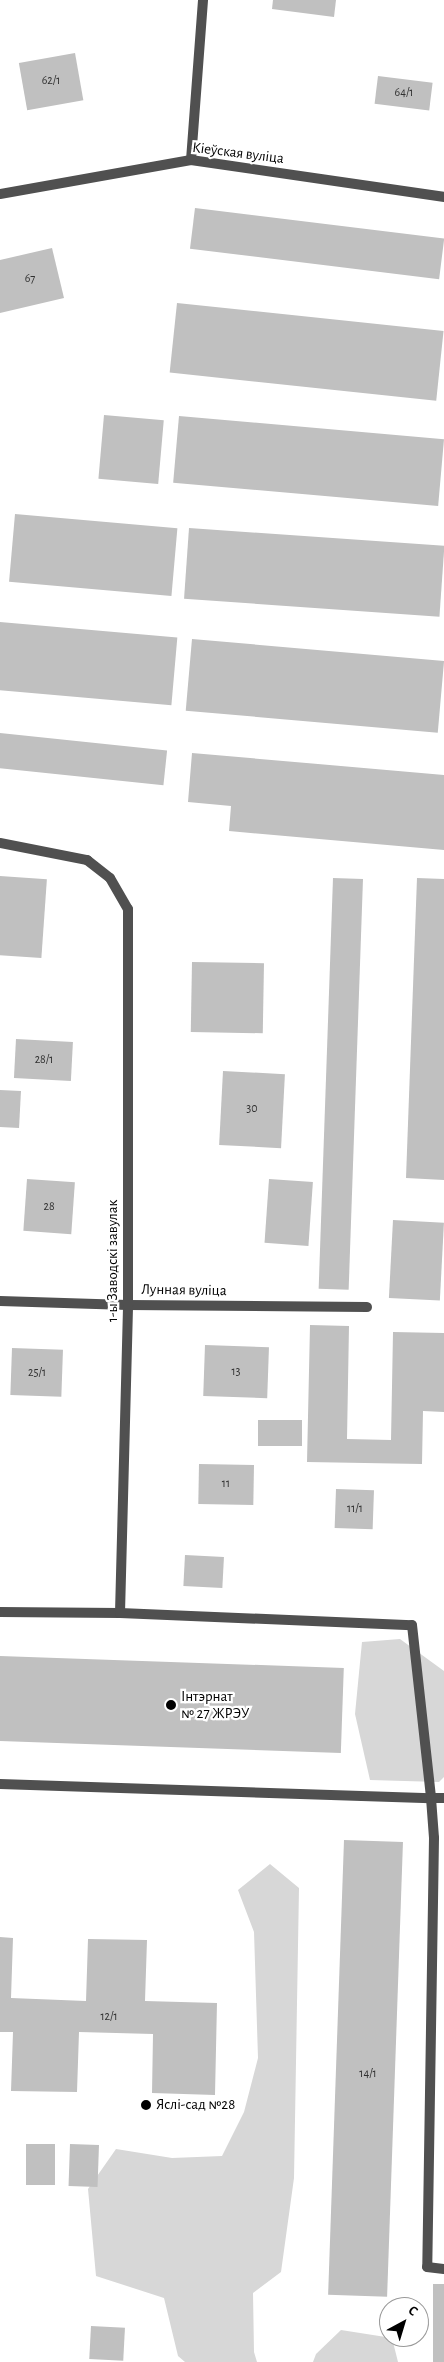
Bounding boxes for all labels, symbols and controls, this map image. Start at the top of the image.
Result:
house number: 62/1 [42,74,60,88]
house number: 64/1 [395,86,413,100]
street label: Кіеўская вуліца [191,138,285,168]
house number: 67 [25,272,35,286]
house number: 28/1 [35,1053,53,1067]
house number: 30 [246,1102,258,1116]
house number: 28 [43,1200,55,1214]
street label: 1-ы Заводскі завулак [104,1200,122,1322]
street label: Лунная вуліца [141,1280,227,1300]
house number: 13 [231,1365,241,1379]
house number: 25/1 [28,1366,46,1380]
house number: 11 [222,1477,230,1491]
house number: 11/1 [347,1502,363,1516]
place label: Інтэрнат № 27 ЖРЭУ [181,1687,249,1722]
marker: Інтэрнат № 27 ЖРЭУ [165,1699,177,1711]
house number: 12/1 [100,2010,118,2024]
house number: 14/1 [359,2067,377,2081]
place label: Яслі-сад №28 [156,2096,235,2114]
marker: Яслі-сад №28 [140,2099,152,2111]
north arrow [379,2297,429,2347]
text: С [405,2303,420,2319]

